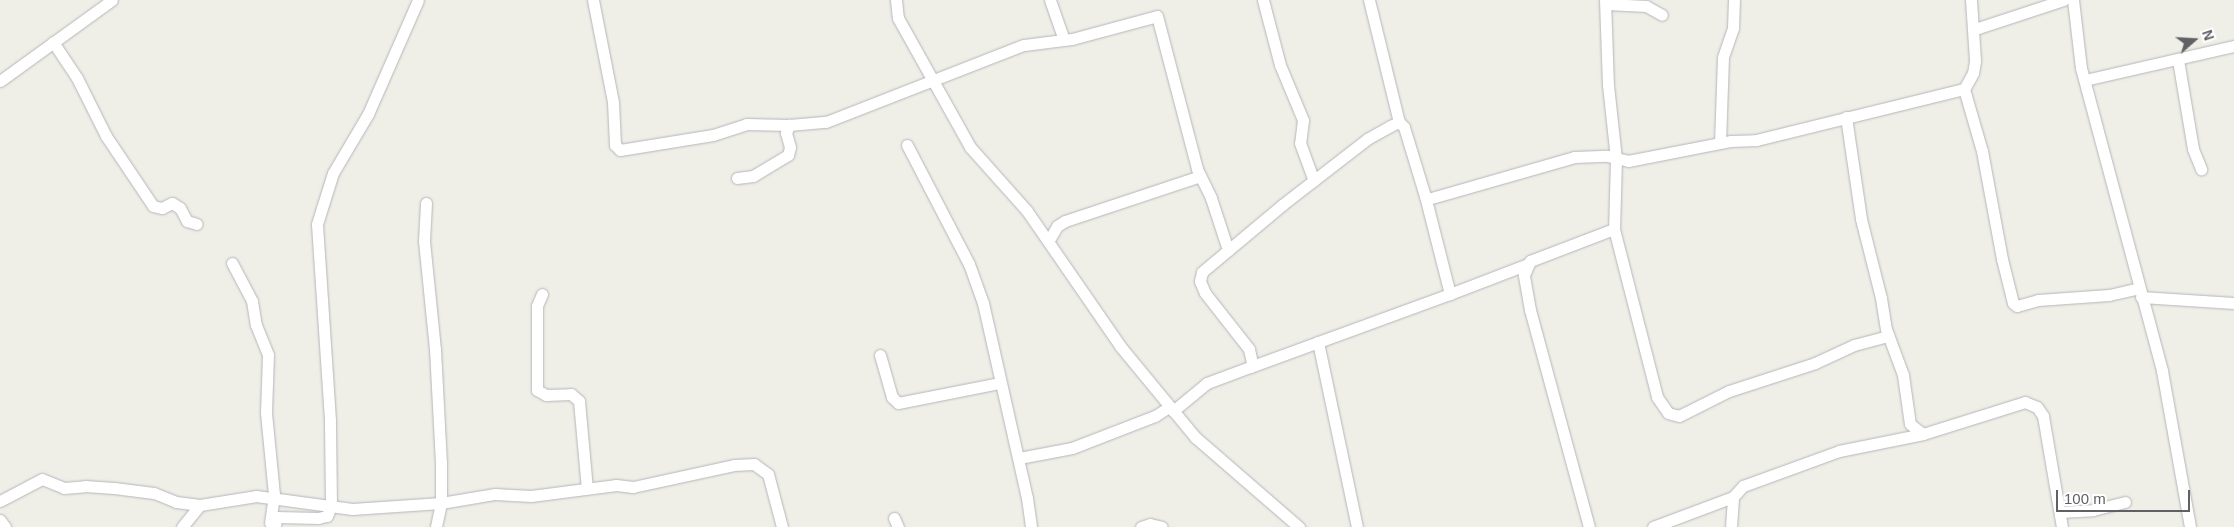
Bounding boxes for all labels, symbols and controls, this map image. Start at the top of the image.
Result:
north arrow [2169,15,2219,65]
text: N [2199,28,2217,43]
scale bar [2059,480,2193,512]
text: 100 m [2064,490,2106,507]

